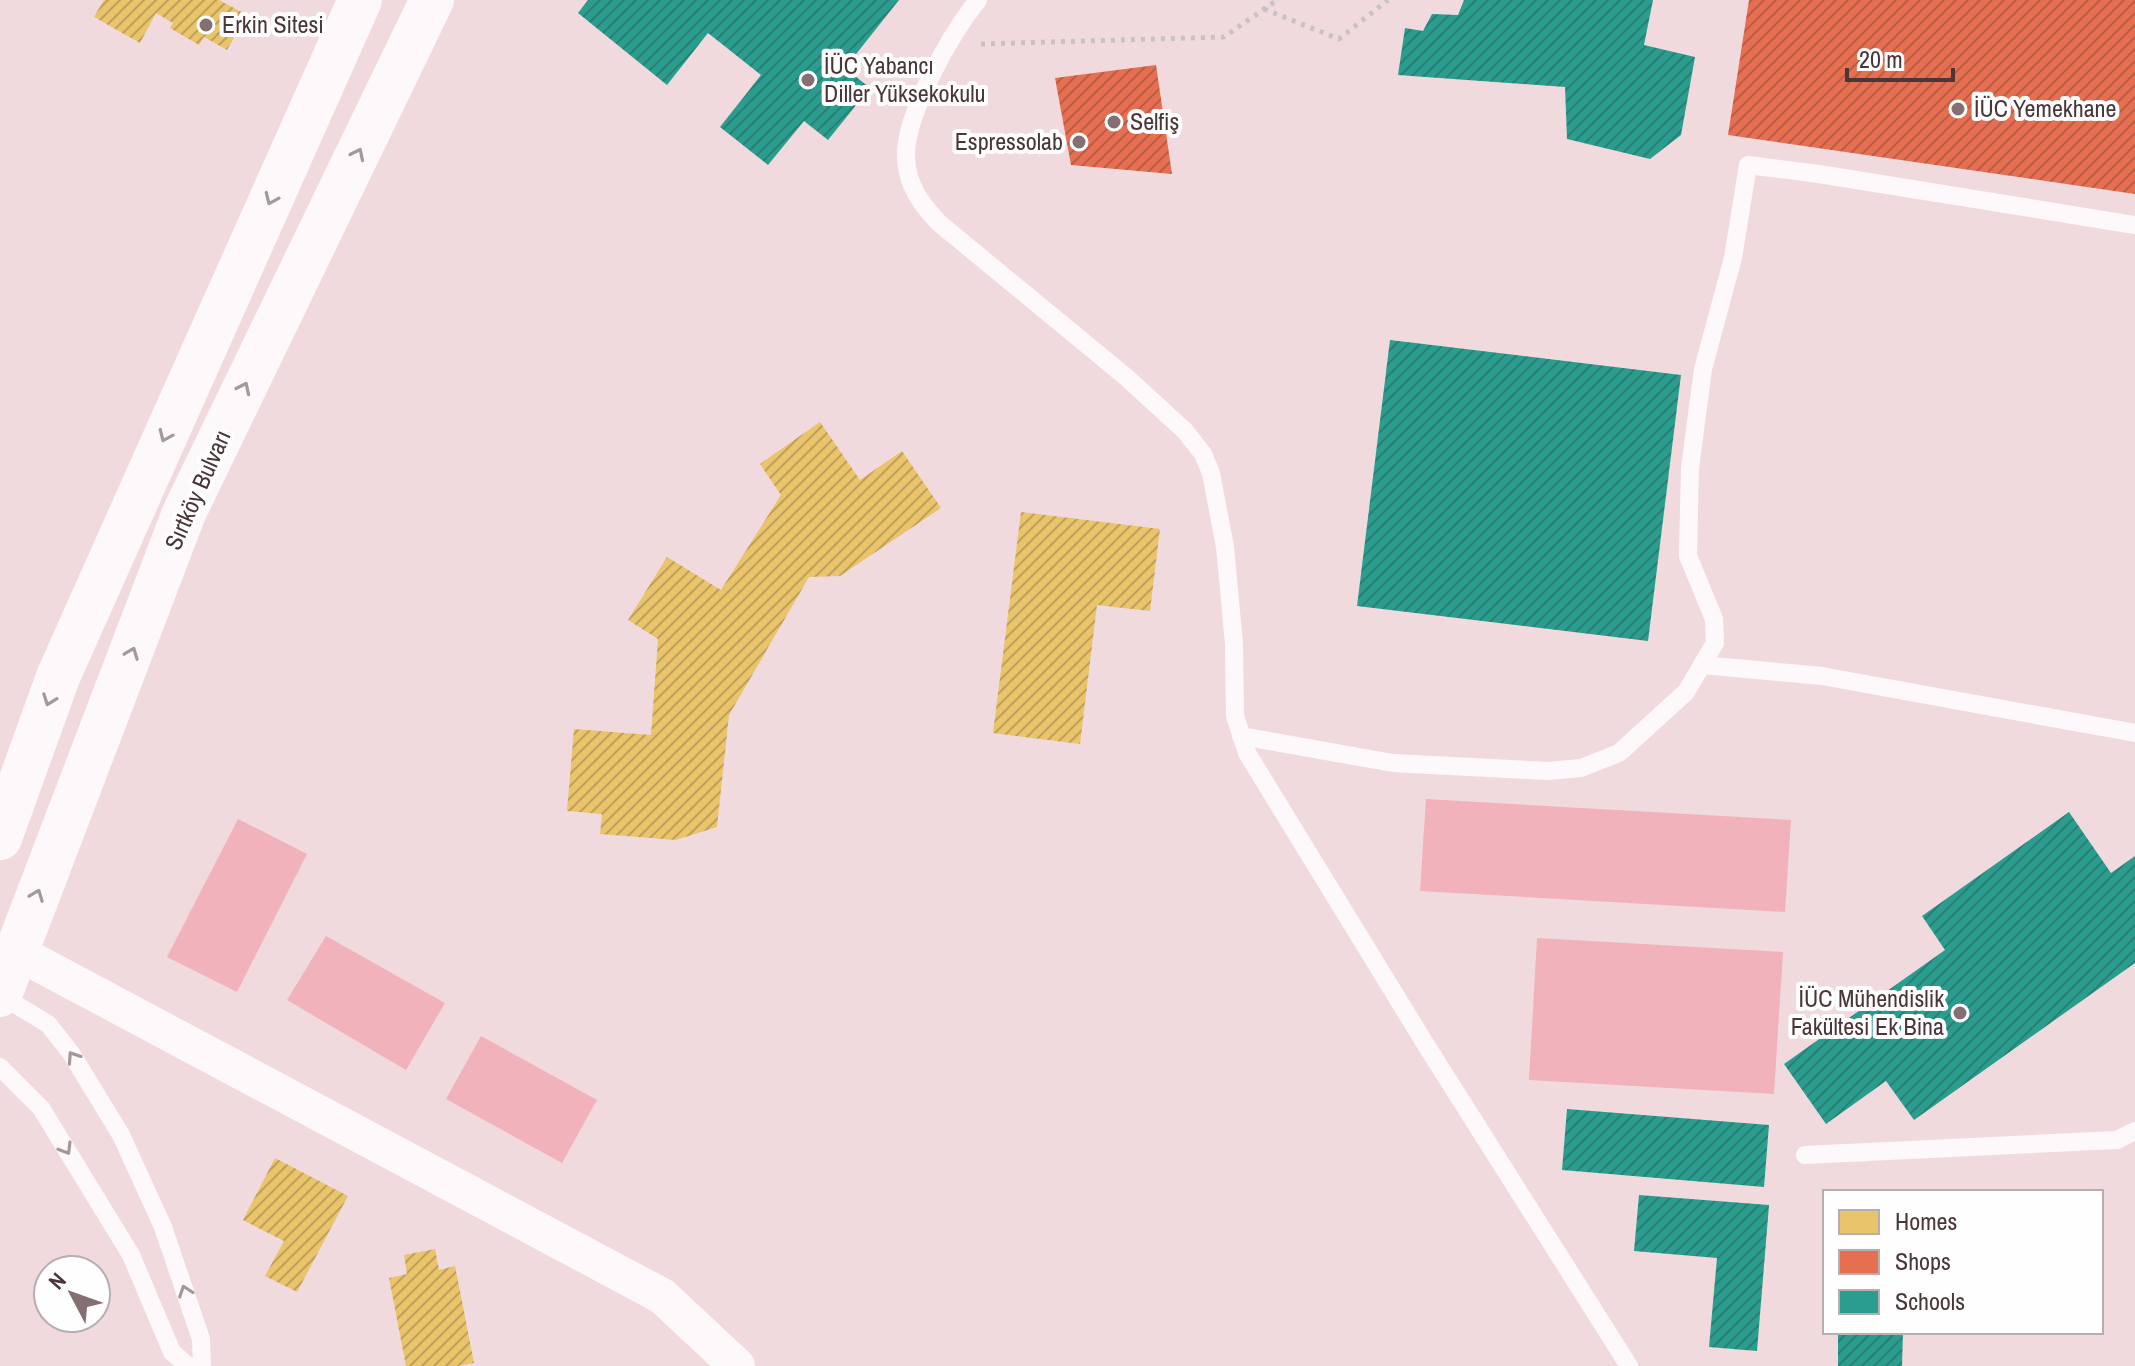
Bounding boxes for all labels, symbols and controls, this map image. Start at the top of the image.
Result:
place label: Erkin Sitesi [222,8,324,40]
marker: Erkin Sitesi [197,16,215,34]
scale bar [1847,32,1953,82]
text: 20 m [1859,43,1903,75]
place label: İÜC Yabancı Diller Yüksekokulu [824,49,986,109]
marker: İÜC Yabancı Diller Yüksekokulu [799,71,817,89]
place label: İÜC Yemekhane [1974,92,2117,124]
marker: İÜC Yemekhane [1949,100,1967,118]
place label: Selfiş [1130,105,1179,137]
marker: Selfiş [1105,113,1123,131]
place label: Espressolab [955,125,1063,157]
marker: Espressolab [1070,133,1088,151]
one-way arrow [348,148,363,163]
one-way arrow [265,191,281,205]
one-way arrow [235,382,250,397]
street label: Sırtköy Bulvarı [156,425,238,555]
one-way arrow [159,428,175,443]
one-way arrow [122,647,139,661]
one-way arrow [42,692,59,706]
one-way arrow [27,889,44,903]
place label: İÜC Mühendislik Fakültesi Ek Bina [1791,982,1944,1042]
marker: İÜC Mühendislik Fakültesi Ek Bina [1951,1004,1969,1022]
one-way arrow [67,1052,82,1066]
one-way arrow [57,1140,72,1155]
legend [1823,1190,2103,1334]
text: Homes [1895,1205,1957,1237]
text: Shops [1895,1245,1951,1277]
north arrow [32,1254,112,1334]
text: N [41,1266,73,1296]
one-way arrow [178,1284,194,1298]
text: Schools [1895,1285,1965,1317]

